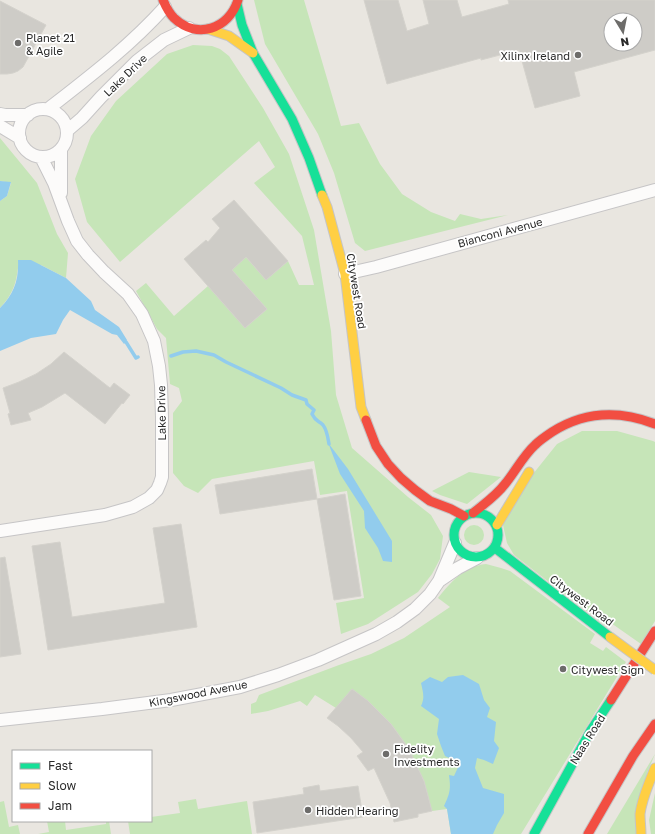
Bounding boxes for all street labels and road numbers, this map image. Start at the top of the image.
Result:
street label: Lake Drive [101,51,149,99]
street label: Bianconi Avenue [456,214,544,250]
street label: Citywest Road [345,252,369,330]
street label: Lake Drive [154,385,168,441]
street label: Citywest Road [548,572,616,628]
street label: Kingswood Avenue [148,677,248,709]
street label: Naas Road [567,712,607,766]

